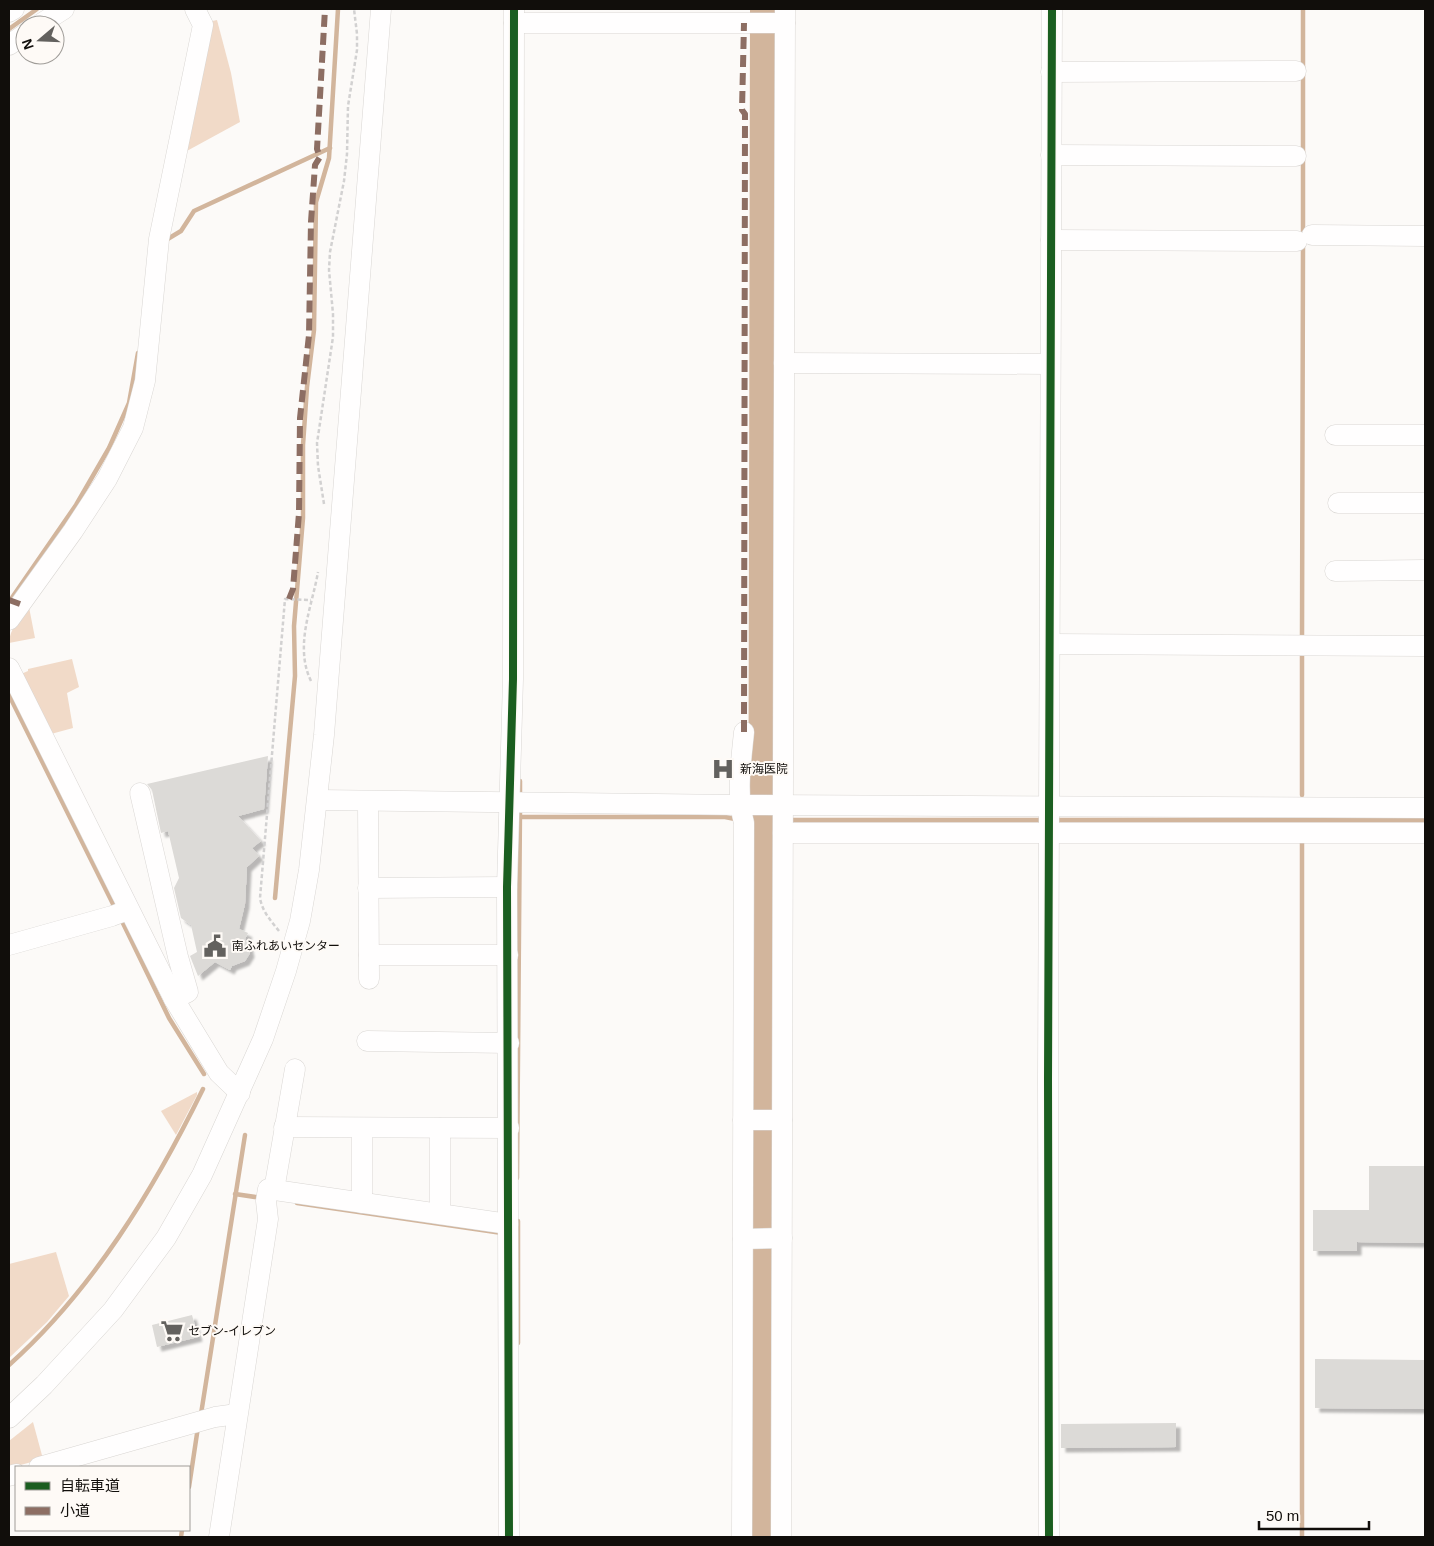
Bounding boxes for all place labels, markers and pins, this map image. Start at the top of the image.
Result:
hospital icon: 新海医院 [710,756,736,782]
place label: 新海医院 [740,762,788,776]
public building icon: 南ふれあいセンター [202,933,228,959]
place label: 南ふれあいセンター [232,939,340,953]
supermarket icon: セブン-イレブン [159,1318,185,1344]
place label: セブン-イレブン [188,1324,276,1338]

